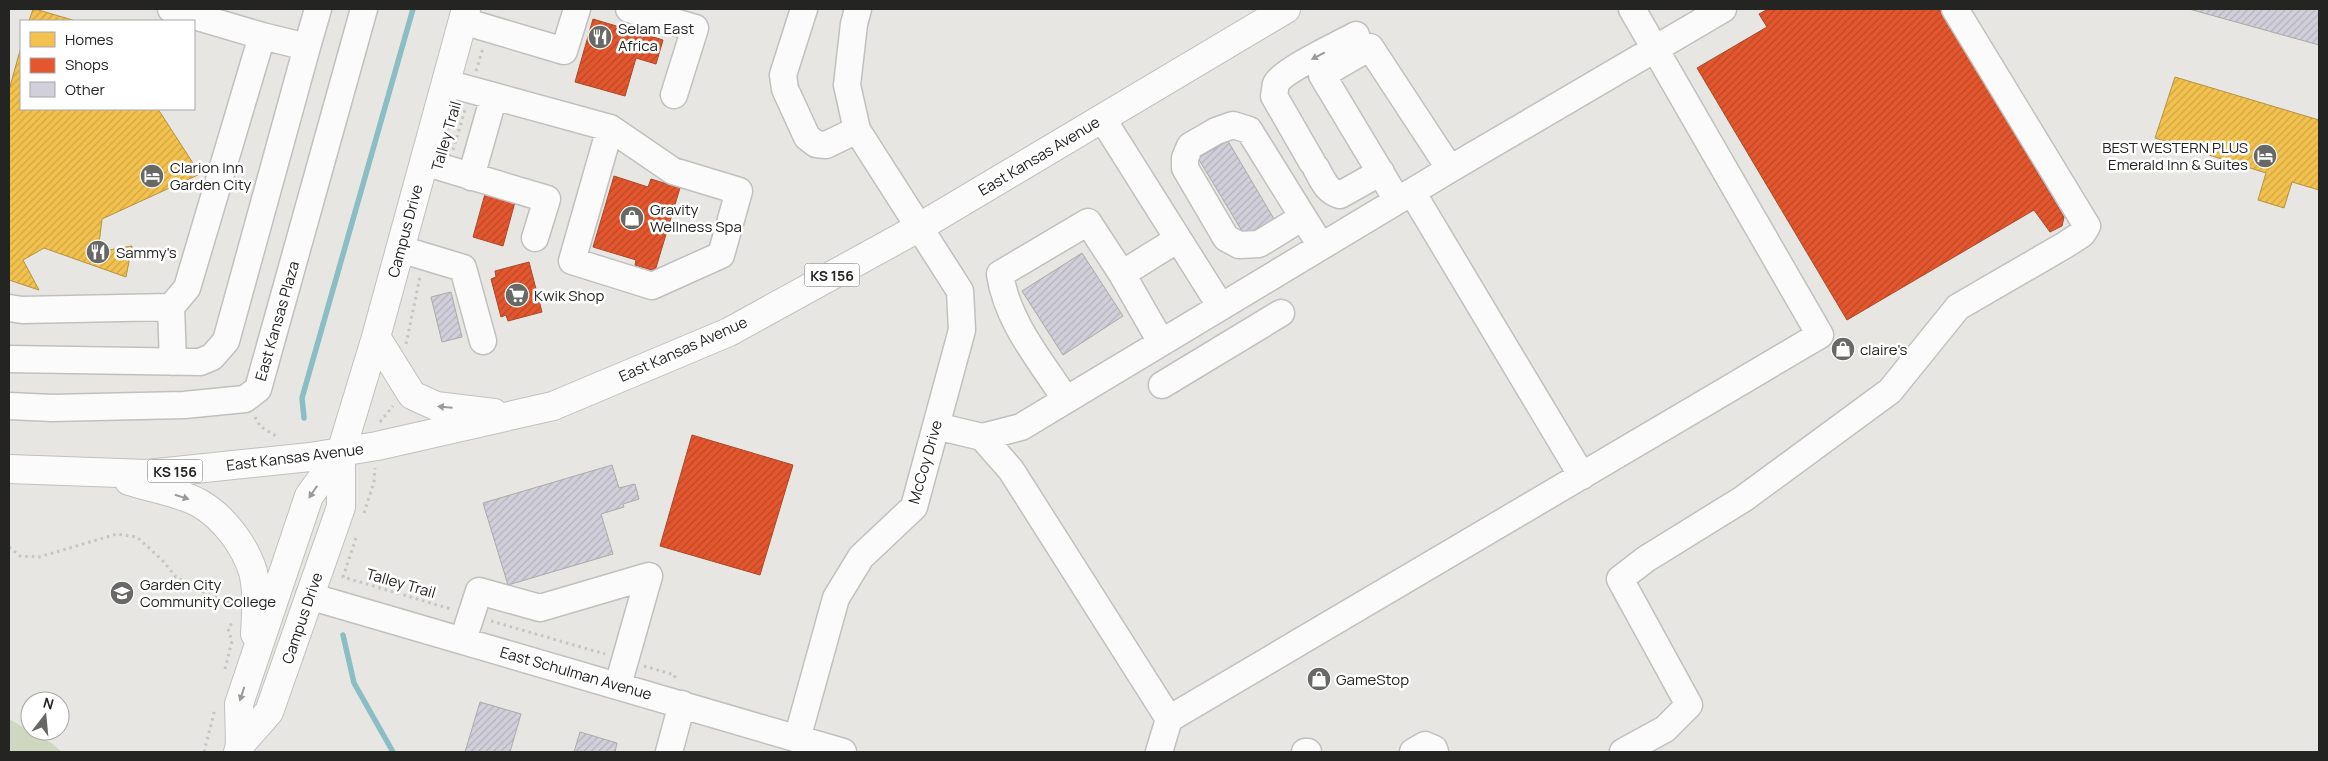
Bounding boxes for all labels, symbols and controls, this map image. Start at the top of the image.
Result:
place label: Selam East Africa [618,18,694,56]
legend [20,20,195,110]
restaurant icon: Selam East Africa [587,24,613,50]
text: Homes [65,29,114,50]
one-way arrow [1312,51,1325,60]
text: Shops [65,54,109,75]
text: Other [65,79,106,100]
street label: Talley Trail [426,99,466,173]
street label: East Kansas Avenue [974,111,1104,201]
place label: BEST WESTERN PLUS Emerald Inn & Suites [2102,137,2248,175]
hotel icon: BEST WESTERN PLUS Emerald Inn & Suites [2252,143,2278,169]
place label: Clarion Inn Garden City [170,157,252,195]
hotel icon: Clarion Inn Garden City [139,163,165,189]
street label: Campus Drive [382,182,428,280]
place label: Gravity Wellness Spa [650,199,742,237]
shop icon: Gravity Wellness Spa [619,205,645,231]
restaurant icon: Sammy's [85,239,111,265]
place label: Sammy's [116,242,177,263]
street label: East Kansas Plaza [250,259,304,383]
road number: KS 156 [804,264,860,286]
supermarket icon: Kwik Shop [504,282,530,308]
place label: Kwik Shop [534,285,604,306]
street label: East Kansas Avenue [616,311,751,387]
shop icon: claire's [1830,336,1856,362]
place label: claire's [1860,339,1907,360]
one-way arrow [437,403,453,411]
street label: McCoy Drive [903,417,947,506]
street label: East Kansas Avenue [225,438,365,476]
road number: KS 156 [148,460,202,482]
one-way arrow [308,485,317,498]
one-way arrow [174,494,189,501]
street label: Talley Trail [364,563,438,603]
street label: Campus Drive [277,569,328,667]
place label: Garden City Community College [140,574,276,612]
school or university icon: Garden City Community College [109,580,135,606]
street label: East Schulman Avenue [498,641,655,705]
shop icon: GameStop [1306,666,1332,692]
place label: GameStop [1336,669,1409,690]
one-way arrow [238,687,246,702]
north arrow [20,691,70,741]
text: N [41,693,56,714]

